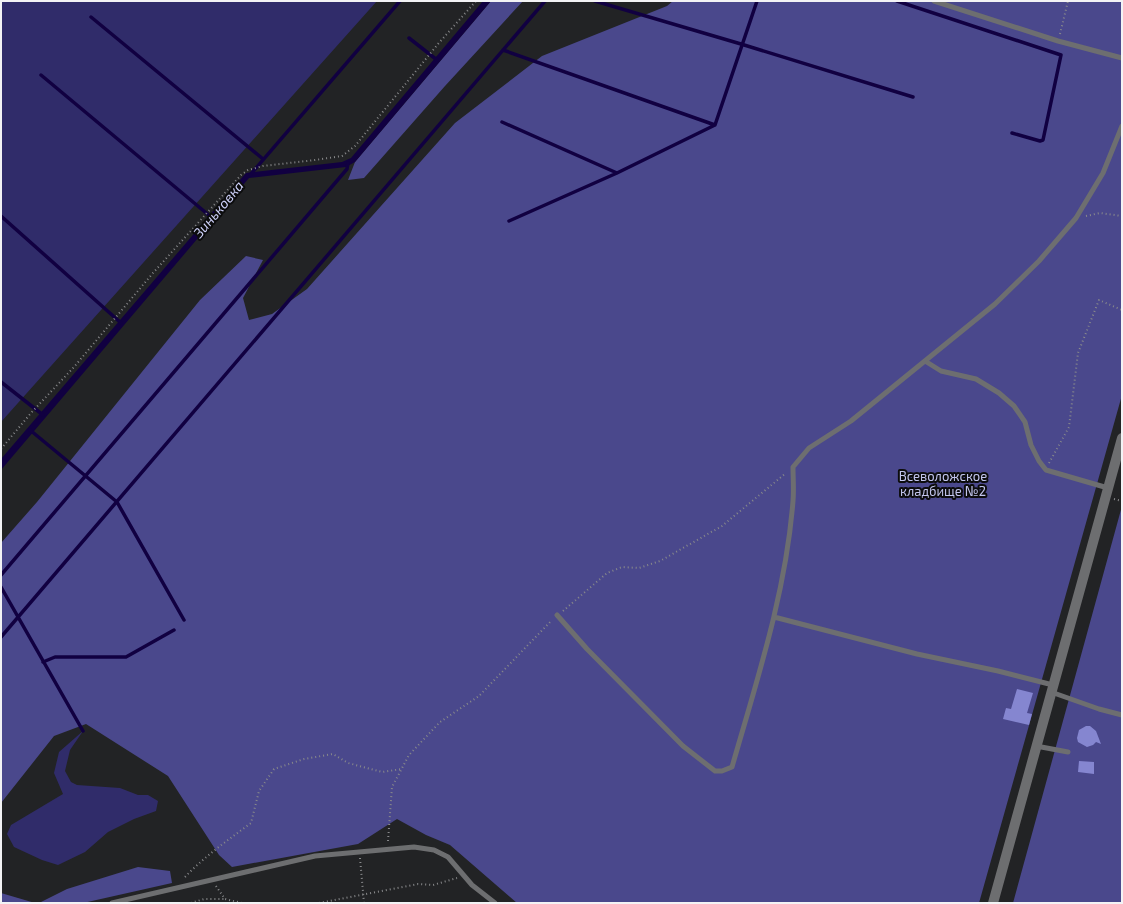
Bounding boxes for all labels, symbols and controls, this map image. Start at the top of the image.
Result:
water label: Зиньковка [189,177,247,242]
park label: Всеволожское кладбище №2 [899,468,987,499]

